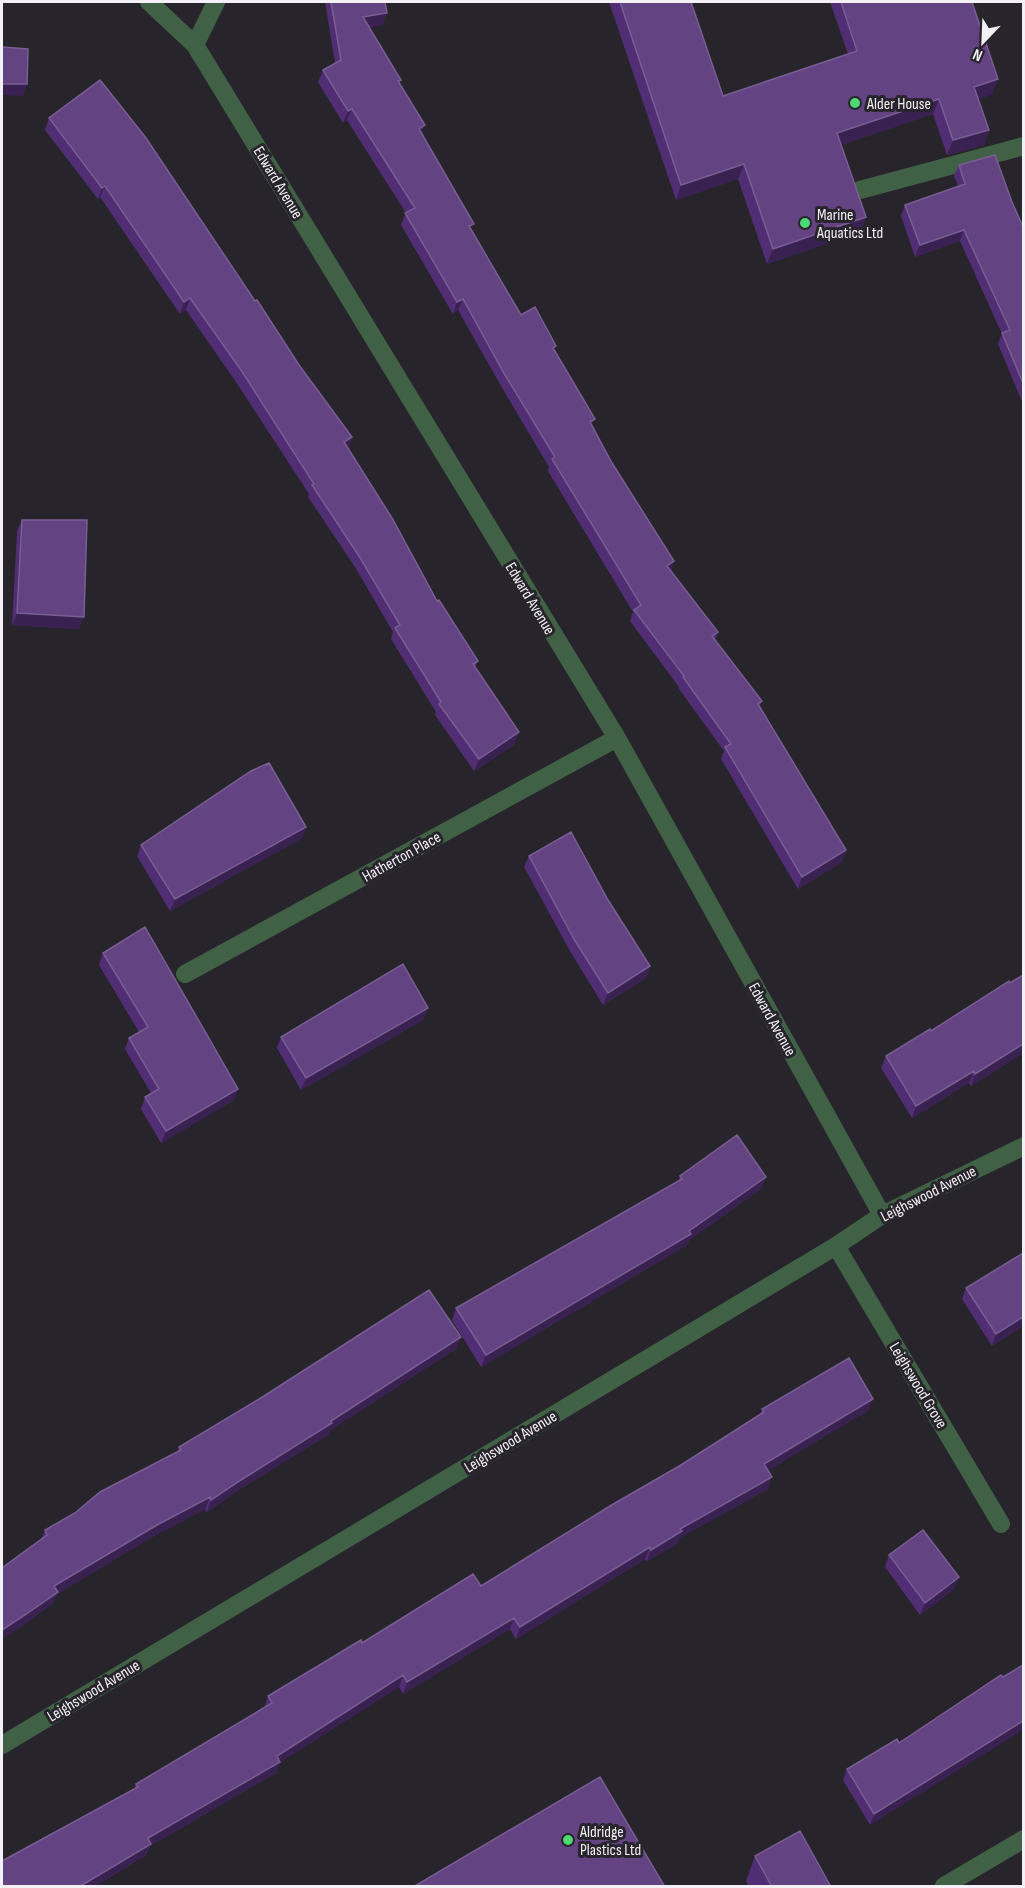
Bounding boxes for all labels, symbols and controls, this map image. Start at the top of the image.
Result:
north arrow [953,12,1013,72]
text: N [970,44,985,65]
place label: Alder House [866,95,931,114]
marker: Alder House [848,96,862,110]
street label: Edward Avenue [249,143,307,222]
place label: Marine Aquatics Ltd [816,206,883,243]
marker: Marine Aquatics Ltd [798,216,812,230]
street label: Edward Avenue [501,559,559,638]
street label: Hatherton Place [359,828,444,887]
street label: Edward Avenue [744,980,800,1060]
street label: Leighswood Avenue [878,1162,980,1227]
street label: Leighswood Grove [885,1339,951,1432]
street label: Leighswood Avenue [461,1407,561,1477]
street label: Leighswood Avenue [44,1656,144,1726]
place label: Aldridge Plastics Ltd [579,1823,641,1860]
marker: Aldridge Plastics Ltd [561,1833,575,1847]

